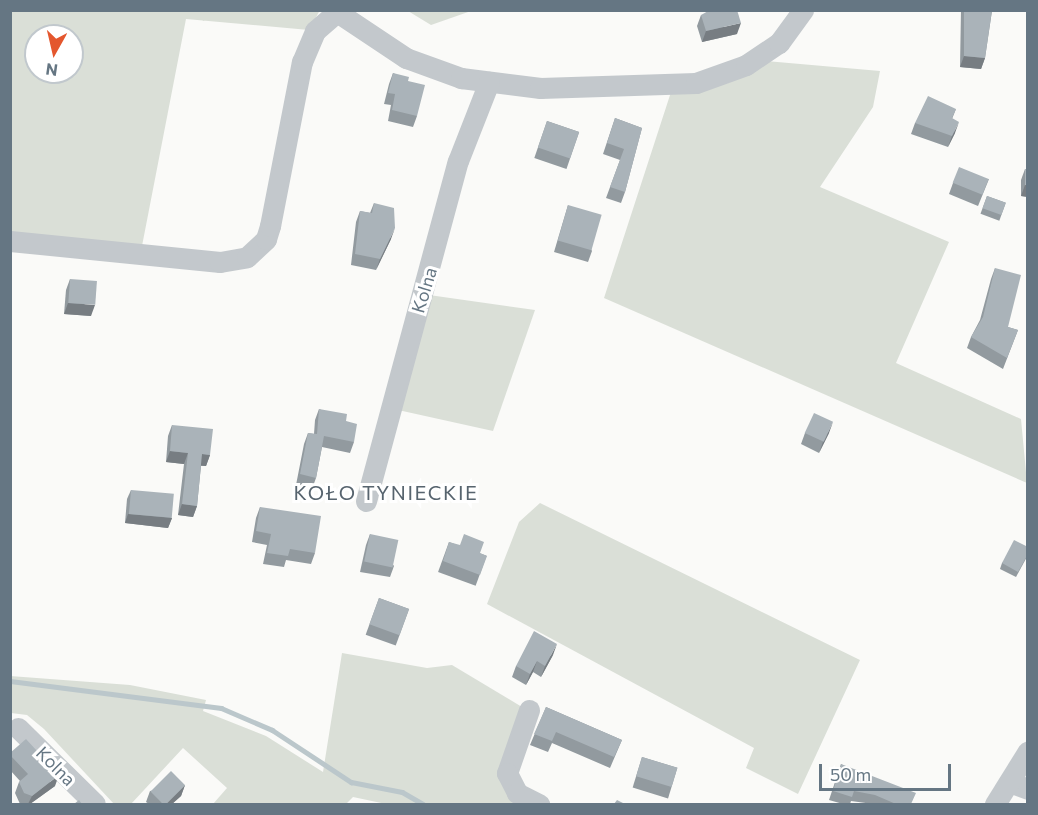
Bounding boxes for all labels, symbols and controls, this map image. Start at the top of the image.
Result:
north arrow [24,24,84,84]
text: N [44,60,59,81]
street label: Kolna [407,265,441,315]
district label: KOŁO TYNIECKIE [294,480,478,504]
street label: Kolna [32,742,80,790]
scale bar [822,752,954,790]
text: 50 m [830,763,871,785]

